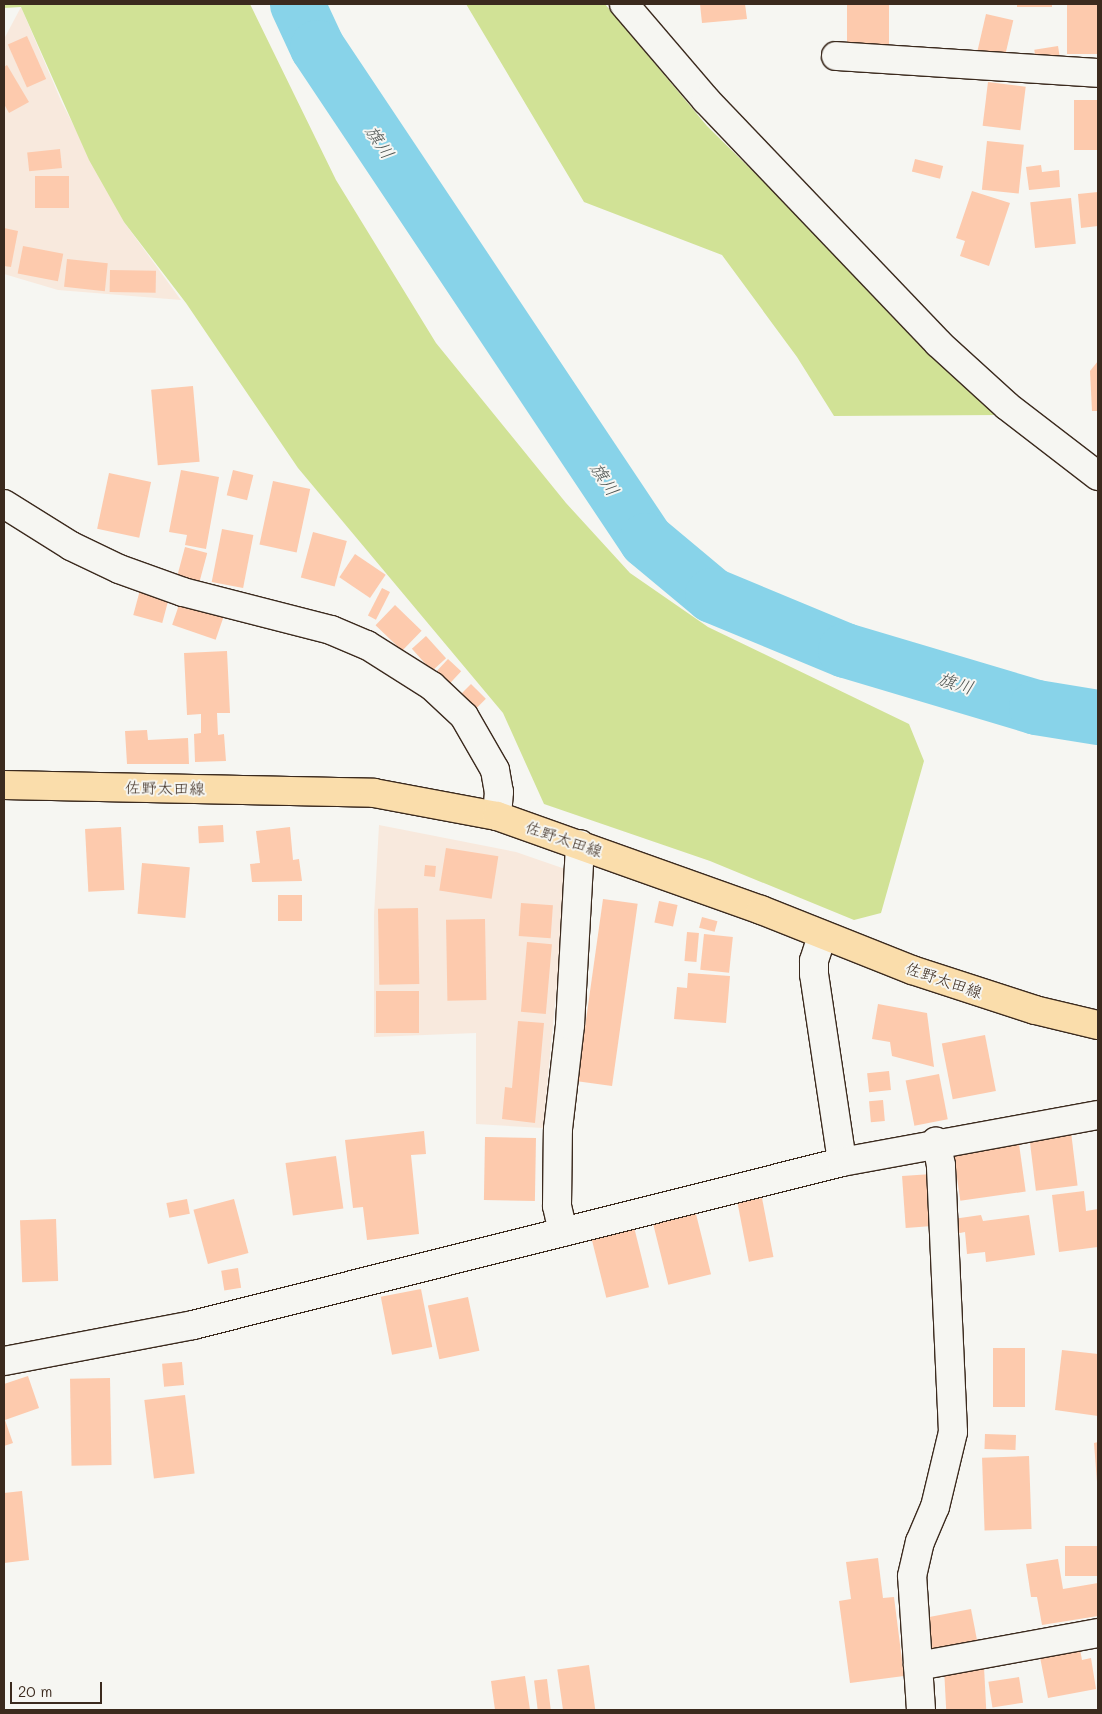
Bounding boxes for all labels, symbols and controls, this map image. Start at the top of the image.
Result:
water label: 旗川 [361,121,399,163]
water label: 旗川 [586,458,624,500]
water label: 旗川 [936,667,976,699]
street label: 佐野太田線 [125,778,205,798]
street label: 佐野太田線 [523,817,605,861]
street label: 佐野太田線 [903,958,985,1002]
scale bar [12,1672,105,1704]
text: 20 m [18,1681,52,1701]

